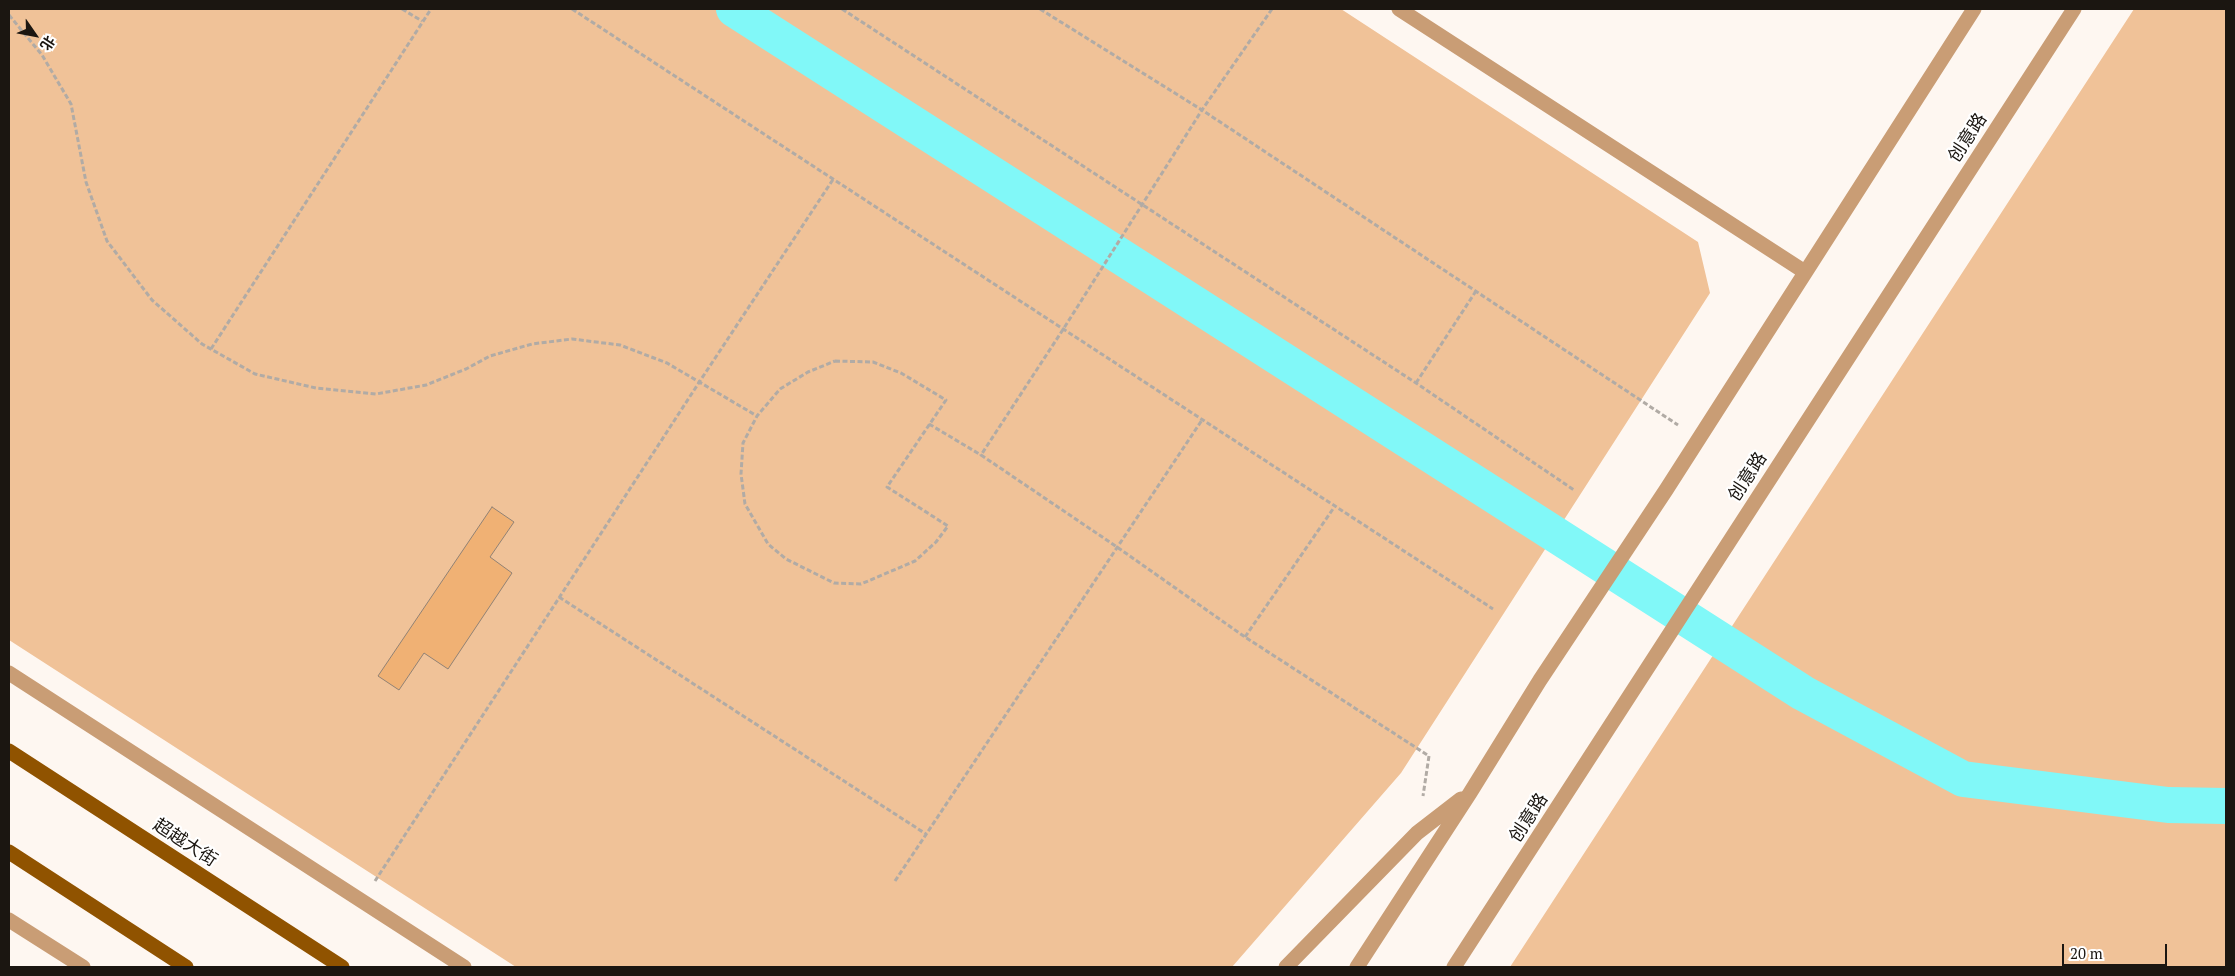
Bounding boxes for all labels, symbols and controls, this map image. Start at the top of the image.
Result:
north arrow [10,10,60,60]
text: 北 [36,32,60,54]
street label: 创意路 [1944,109,1992,167]
street label: 创意路 [1724,448,1772,506]
street label: 创意路 [1505,789,1553,847]
street label: 超越大街 [149,814,221,872]
scale bar [2065,934,2170,966]
text: 20 m [2070,943,2103,963]

